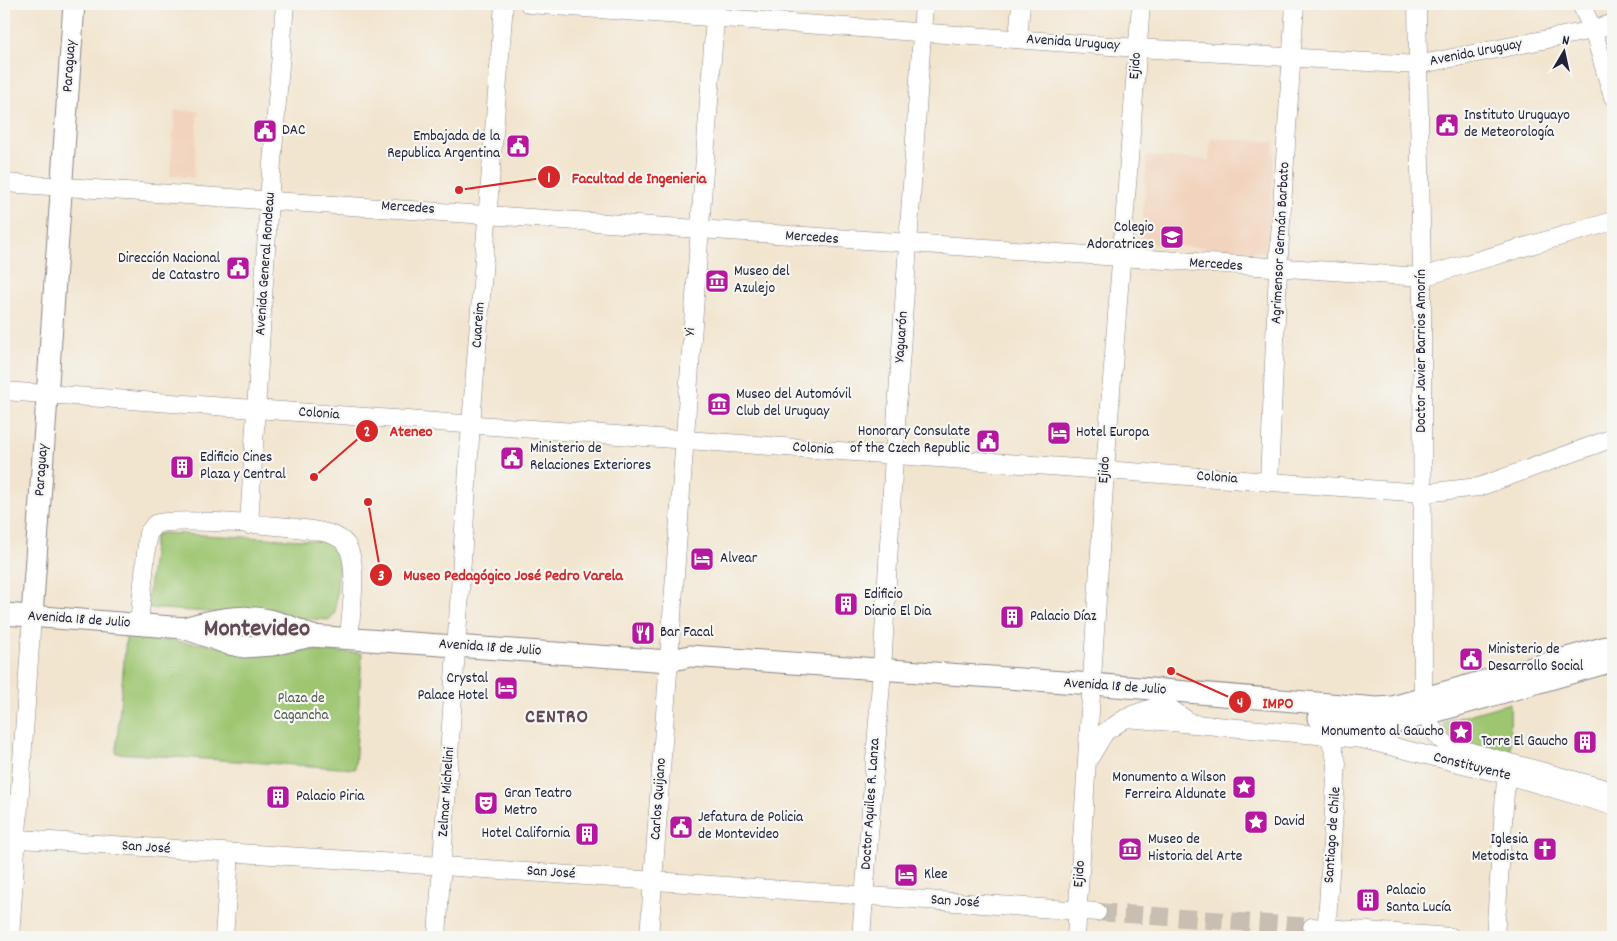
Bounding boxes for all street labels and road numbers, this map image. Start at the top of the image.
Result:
street label: Avenida Uruguay [1026,29,1121,57]
street label: Avenida Uruguay [1428,33,1525,73]
street label: Paraguay [57,38,83,93]
street label: Ejido [1124,51,1148,81]
street label: Agrimensor Germán Barbato [1266,161,1296,325]
street label: Avenida General Rondeau [250,192,282,336]
street label: Mercedes [381,195,435,221]
street label: Mercedes [785,225,839,251]
street label: Mercedes [1189,252,1243,278]
street label: Doctor Javier Barrios Amorín [1411,269,1433,433]
street label: Cuareim [466,301,492,349]
street label: Yaguarón [889,310,915,364]
street label: Yi [680,327,702,337]
street label: Colonia [298,402,341,426]
street label: Colonia [792,437,835,461]
street label: Paraguay [29,442,55,497]
street label: Ejido [1093,455,1117,484]
street label: Colonia [1196,466,1239,490]
street label: Avenida 18 de Julio [27,605,131,635]
street label: Avenida 18 de Julio [438,633,542,663]
street label: Avenida 18 de Julio [1063,672,1167,702]
street label: Doctor Aquiles R. Lanza [855,737,887,870]
street label: Zelmar Michelini [433,746,461,838]
street label: Constituyente [1431,747,1514,787]
street label: Carlos Quijano [645,757,673,841]
street label: Santiago de Chile [1319,786,1347,884]
street label: San José [121,835,171,861]
street label: Ejido [1068,859,1092,888]
street label: San José [526,860,576,886]
street label: San José [930,889,980,915]

